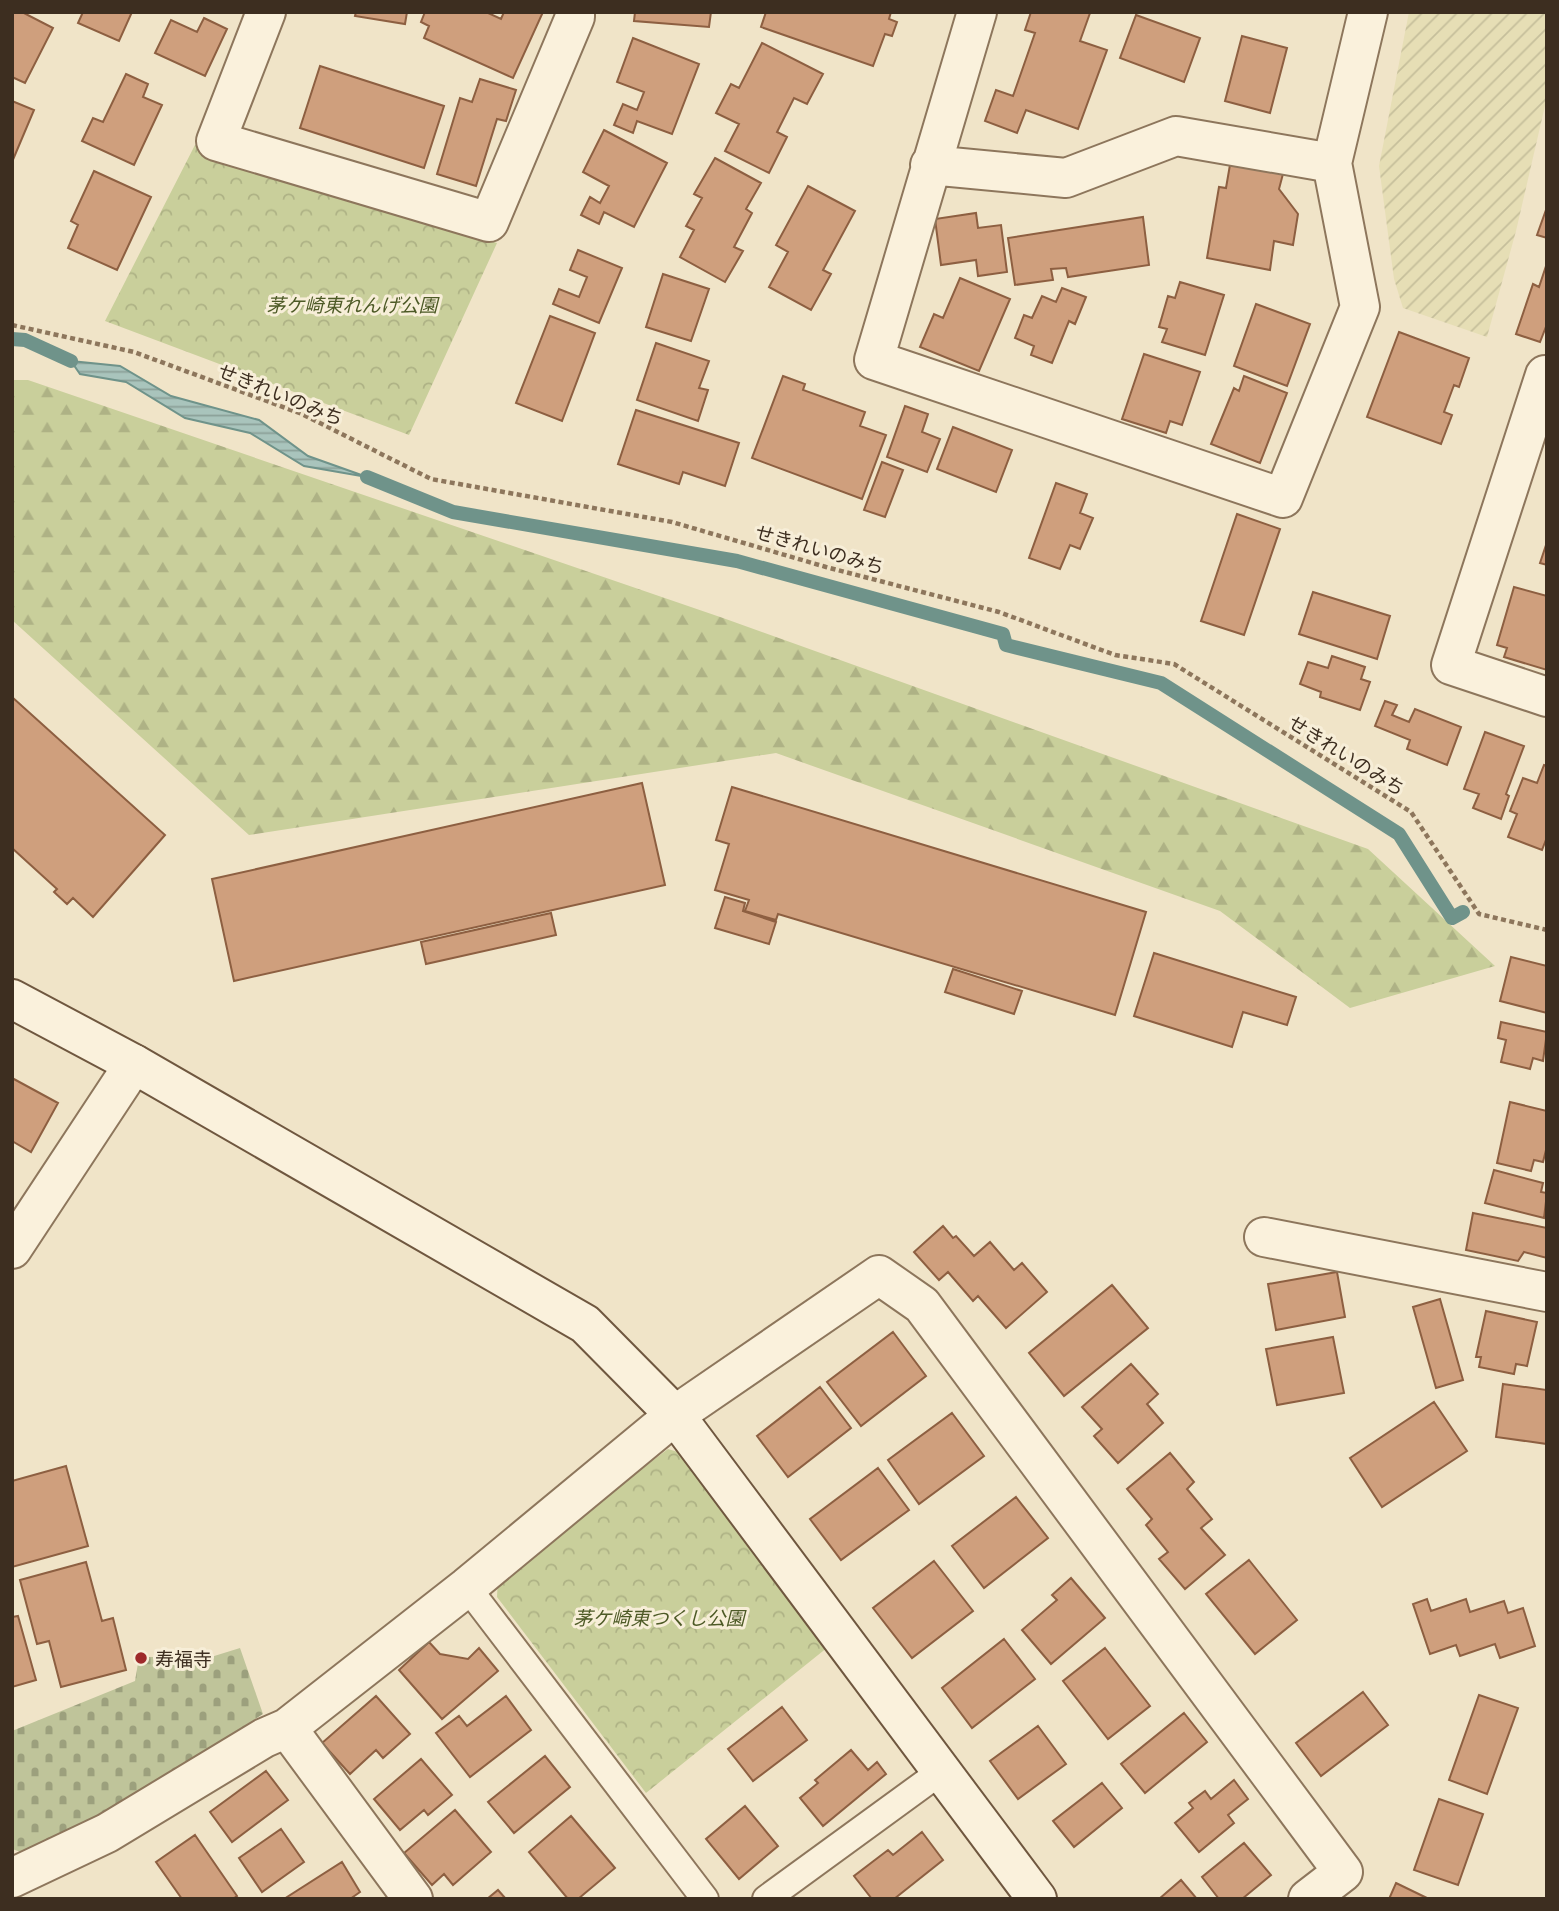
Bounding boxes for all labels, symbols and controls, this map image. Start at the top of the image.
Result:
park label: 茅ケ崎東れんげ公園 [266,292,440,317]
street label: せきれいのみち [215,357,347,431]
street label: せきれいのみち [753,519,887,579]
street label: せきれいのみち [1284,709,1410,801]
park label: 茅ケ崎東つくし公園 [573,1605,747,1630]
place label: 寿福寺 [155,1646,212,1671]
marker: 寿福寺 [133,1650,149,1666]

